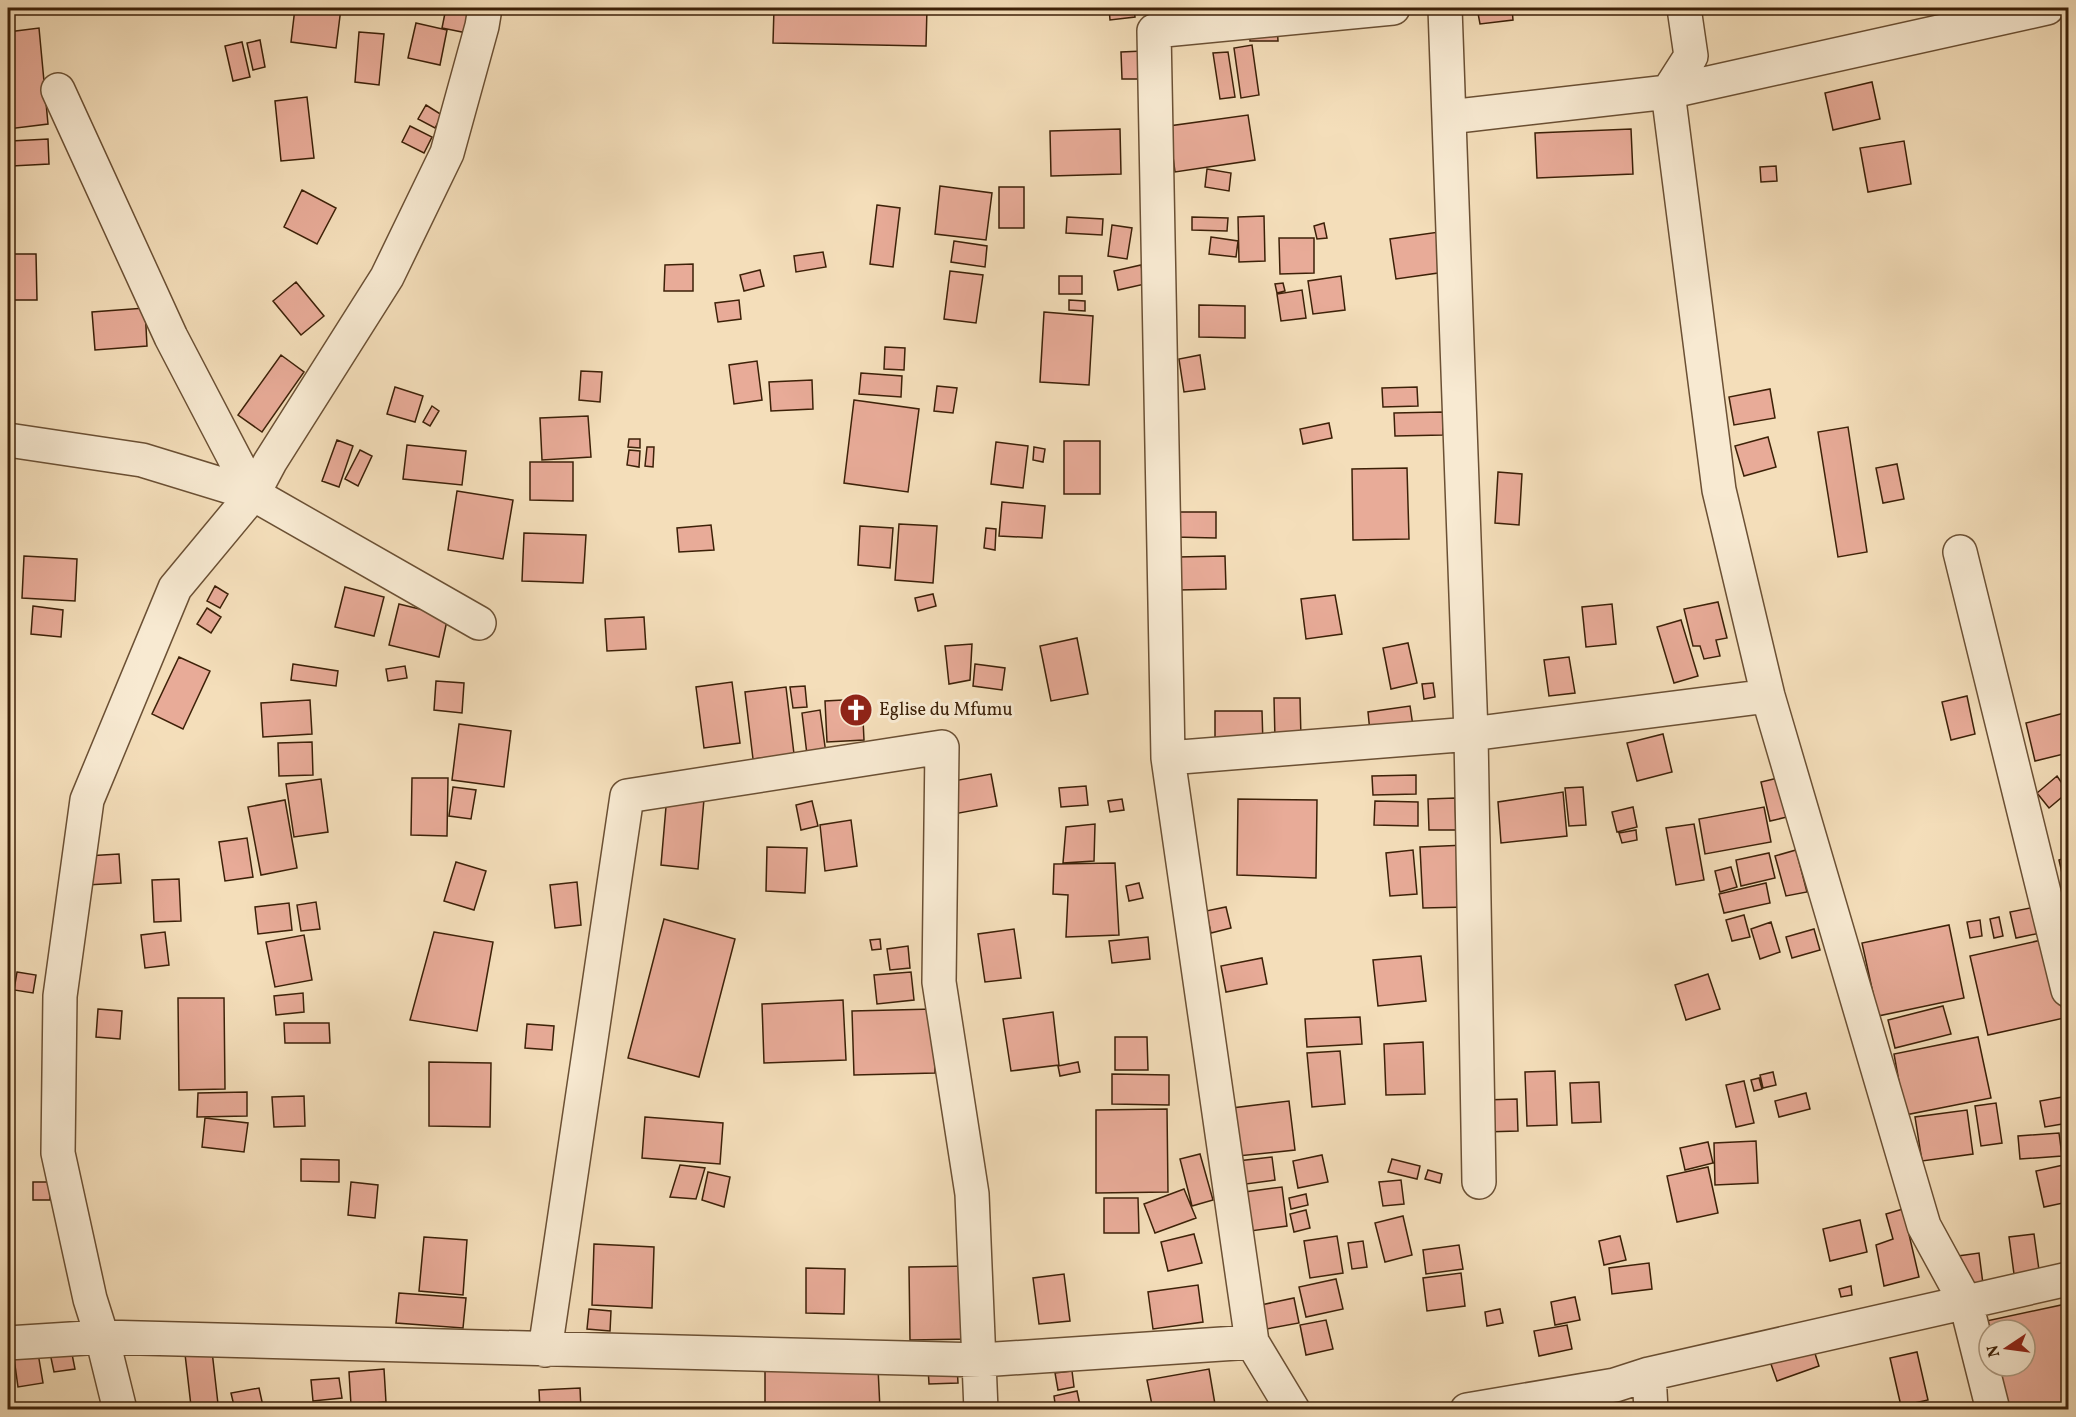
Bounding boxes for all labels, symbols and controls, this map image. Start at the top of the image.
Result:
church icon: Eglise du Mfumu [838,692,874,728]
place label: Eglise du Mfumu [879,698,1013,723]
north arrow [1977,1318,2037,1378]
text: N [1982,1342,2006,1359]

